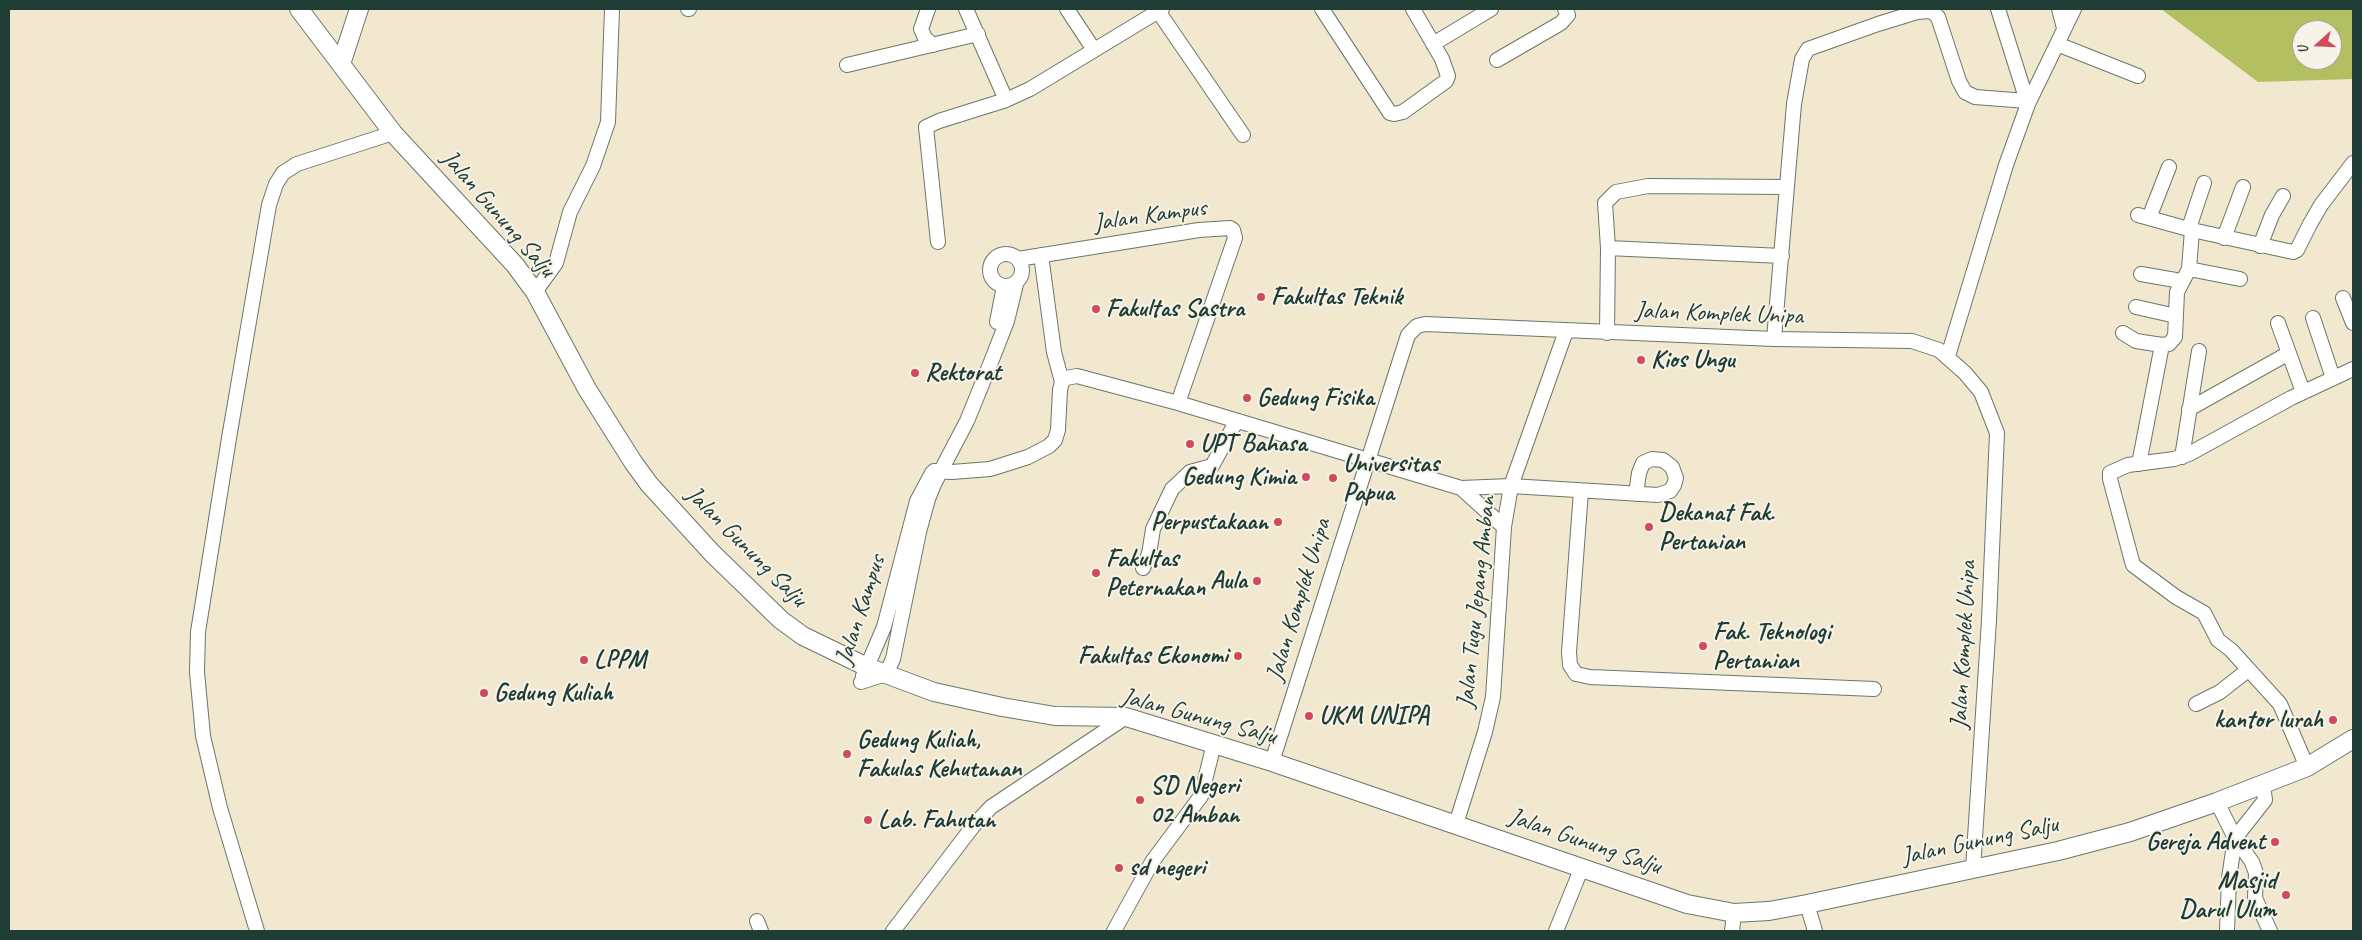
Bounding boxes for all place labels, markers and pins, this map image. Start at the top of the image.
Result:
place label: Fakultas Teknik [1271,282,1402,312]
marker: Fakultas Teknik [1255,291,1267,303]
place label: Fakultas Sastra [1106,294,1244,324]
marker: Fakultas Sastra [1090,303,1102,315]
place label: Kios Ungu [1651,345,1735,375]
marker: Kios Ungu [1635,354,1647,366]
place label: Rektorat [925,358,1001,388]
marker: Rektorat [909,367,921,379]
place label: Gedung Fisika [1257,383,1374,413]
marker: Gedung Fisika [1241,392,1253,404]
place label: UPT Bahasa [1200,429,1307,459]
marker: UPT Bahasa [1184,438,1196,450]
place label: Universitas Papua [1343,449,1439,508]
place label: Gedung Kimia [1182,462,1296,492]
marker: Gedung Kimia [1300,471,1312,483]
marker: Universitas Papua [1327,472,1339,484]
place label: Dekanat Fak. Pertanian [1659,498,1774,557]
place label: Perpustakaan [1151,507,1268,537]
marker: Perpustakaan [1272,516,1284,528]
marker: Dekanat Fak. Pertanian [1643,521,1655,533]
place label: Fakultas Peternakan [1106,544,1205,603]
place label: Aula [1210,566,1247,596]
marker: Fakultas Peternakan [1090,567,1102,579]
marker: Aula [1251,575,1263,587]
place label: Fak. Teknologi Pertanian [1713,617,1831,676]
marker: Fak. Teknologi Pertanian [1697,640,1709,652]
place label: Fakultas Ekonomi [1078,641,1228,671]
place label: LPPM [594,645,646,675]
marker: Fakultas Ekonomi [1232,650,1244,662]
marker: LPPM [578,654,590,666]
place label: Gedung Kuliah [494,678,613,708]
marker: Gedung Kuliah [478,687,490,699]
place label: UKM UNIPA [1319,701,1429,731]
place label: kantor lurah [2214,705,2323,735]
marker: UKM UNIPA [1303,710,1315,722]
marker: kantor lurah [2327,714,2339,726]
place label: Gedung Kuliah, Fakulas Kehutanan [857,725,1021,784]
marker: Gedung Kuliah, Fakulas Kehutanan [841,748,853,760]
place label: SD Negeri 02 Amban [1150,771,1239,830]
marker: SD Negeri 02 Amban [1134,794,1146,806]
place label: Lab. Fahutan [878,805,995,835]
marker: Lab. Fahutan [862,814,874,826]
place label: Gereja Advent [2146,827,2265,857]
marker: Gereja Advent [2269,836,2281,848]
place label: sd negeri [1129,853,1205,883]
marker: sd negeri [1113,862,1125,874]
place label: Masjid Darul Ulum [2180,866,2276,925]
marker: Masjid Darul Ulum [2280,889,2292,901]

